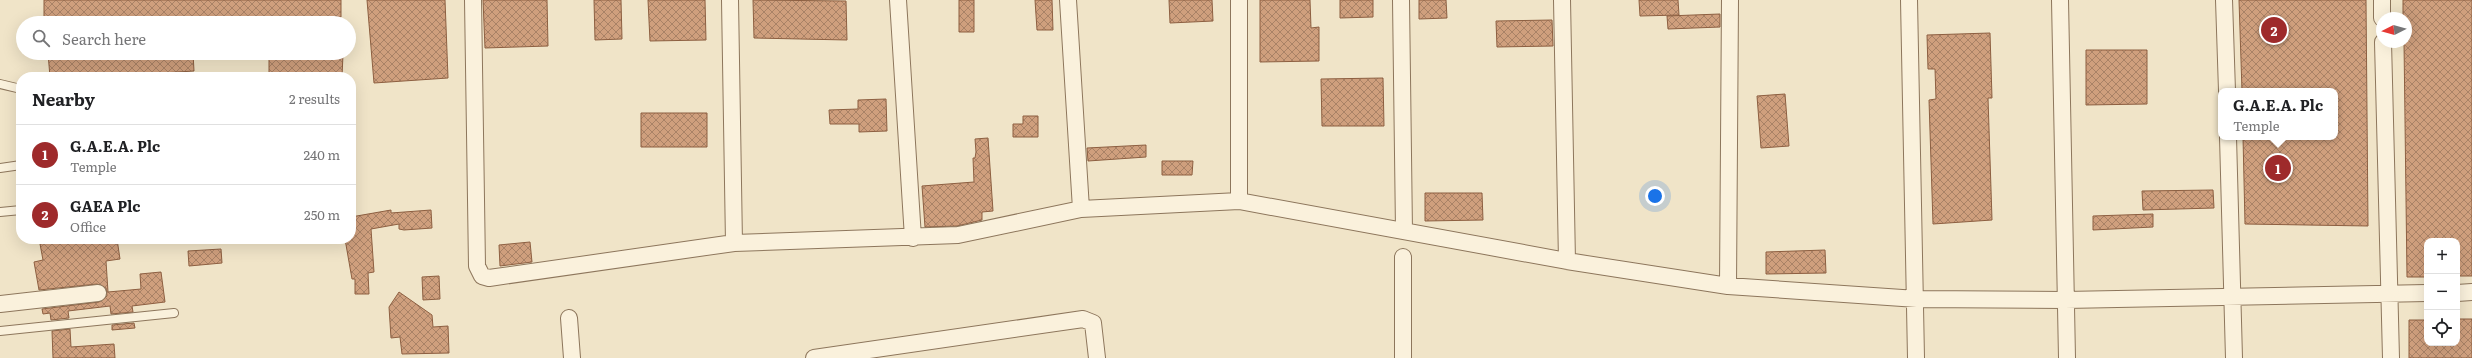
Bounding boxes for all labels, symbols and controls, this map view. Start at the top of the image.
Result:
north arrow [2376,12,2412,48]
pin: 2 [2261,15,2287,45]
search box [16,16,356,60]
icon: search [30,27,52,49]
text: Search here [62,27,146,50]
text: Nearby [32,86,95,111]
popup [2218,88,2338,140]
text: 2 results [289,89,340,108]
text: G.A.E.A. Plc [2233,93,2323,116]
text: Temple [2233,116,2279,135]
text: G.A.E.A. Plc [70,134,160,157]
text: 1 [42,145,48,164]
text: 240 m [304,145,340,164]
pin: 1 [2265,153,2291,183]
text: Temple [70,157,117,176]
your location [1645,186,1665,206]
text: GAEA Plc [70,194,141,217]
text: 2 [42,205,48,224]
text: 250 m [304,205,340,224]
text: Office [70,217,106,236]
map controls [2424,238,2460,346]
button: + [2424,238,2460,274]
button: − [2424,274,2460,310]
button: locate [2424,310,2460,346]

